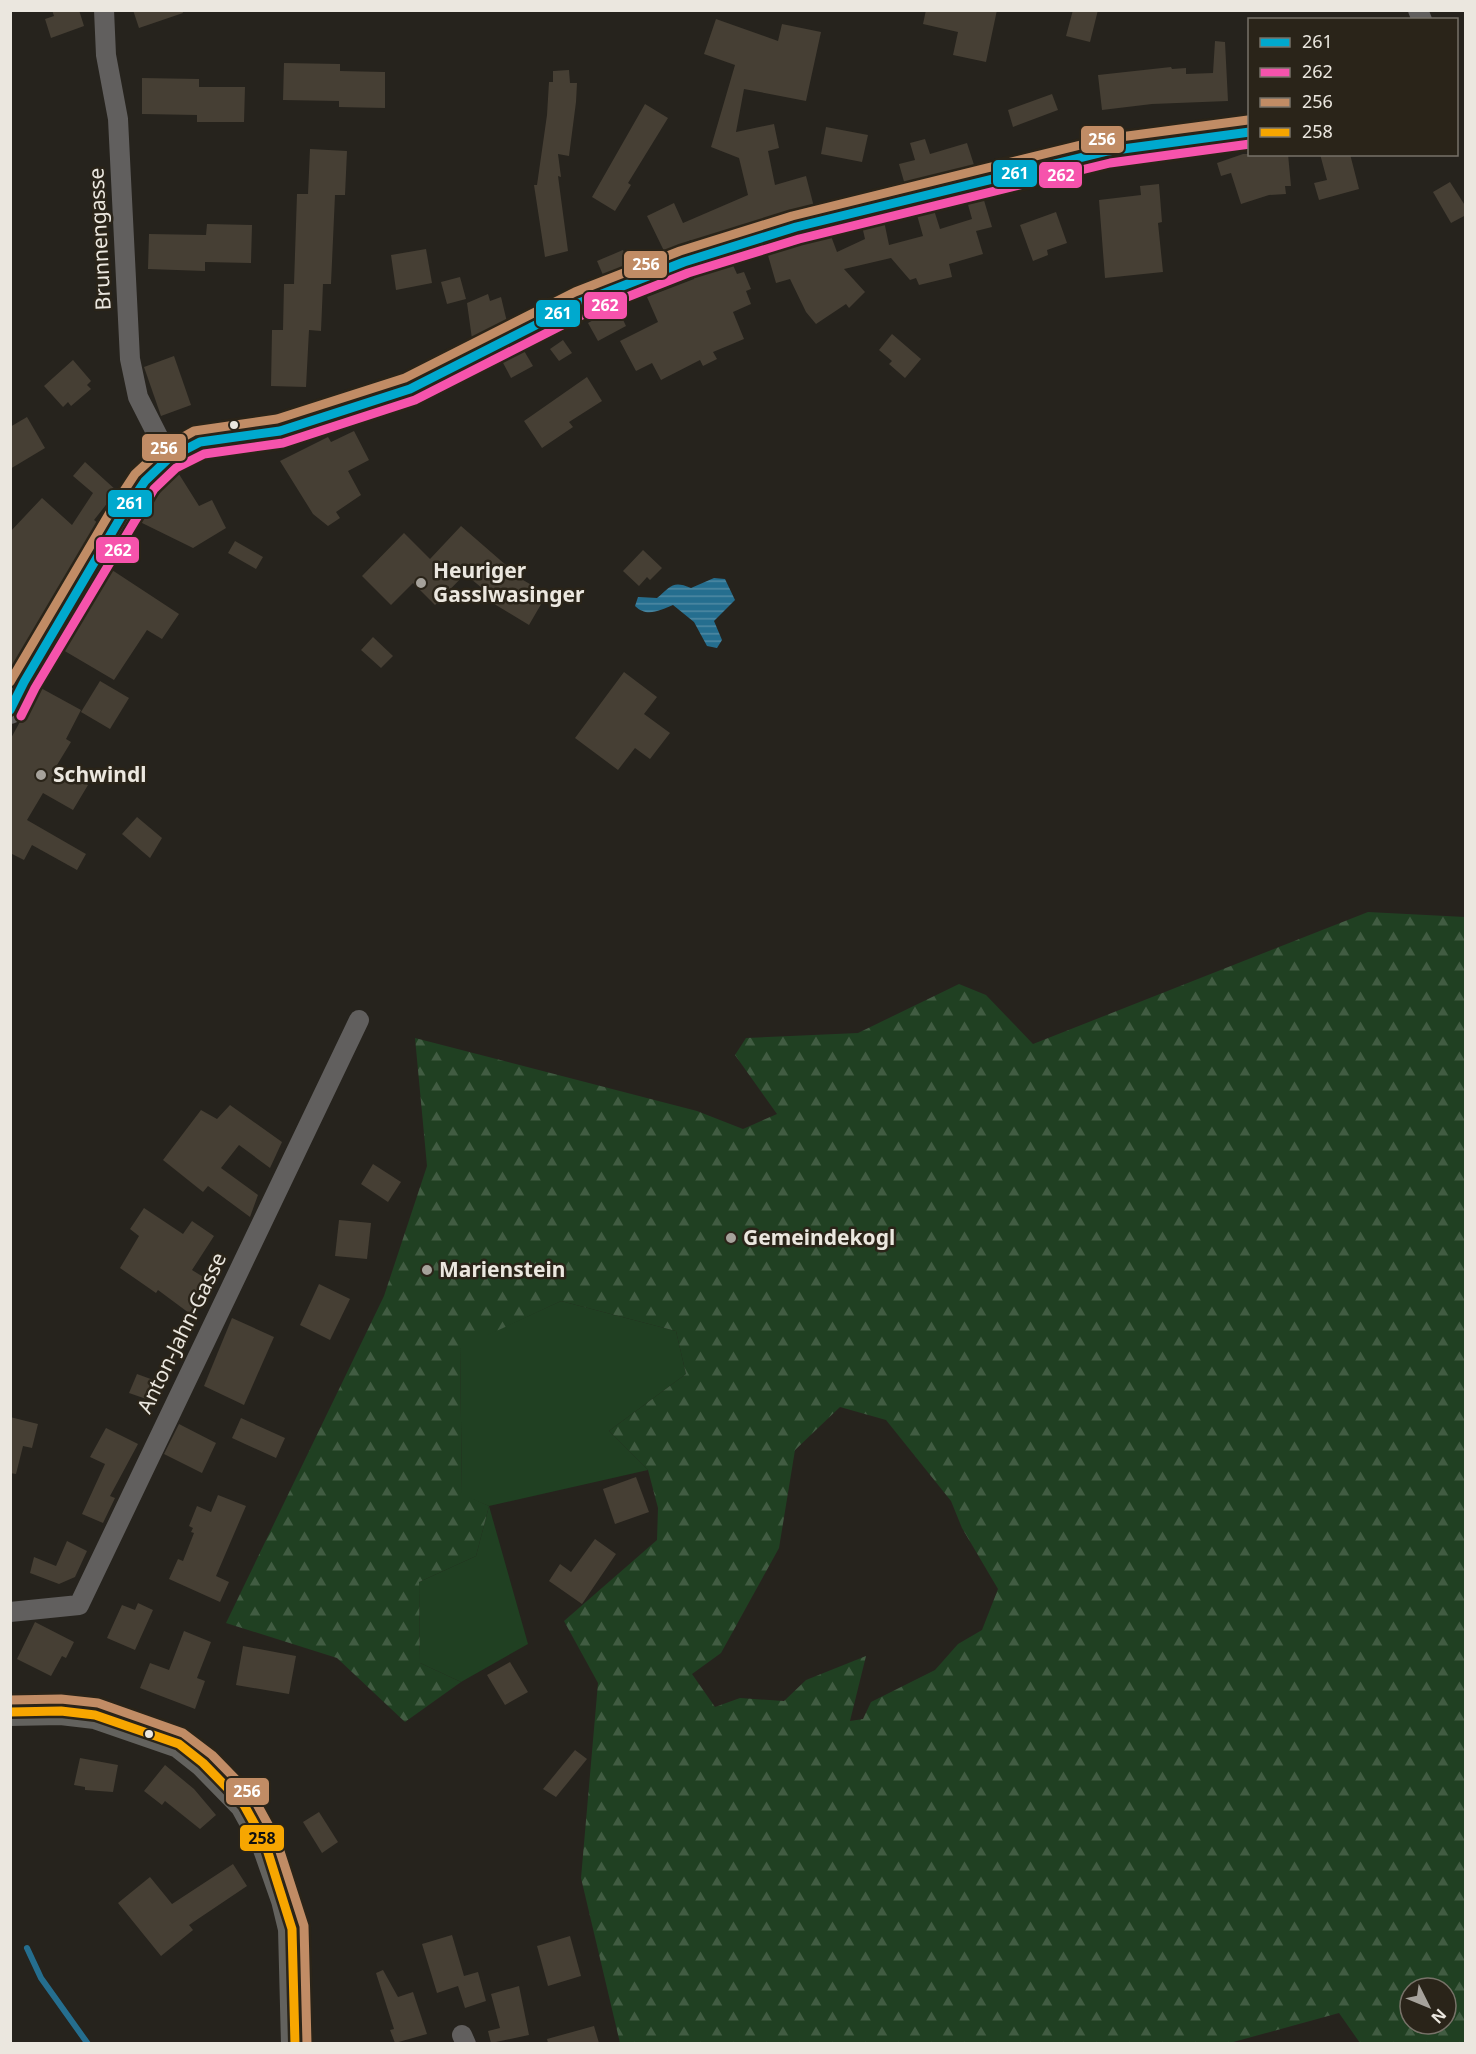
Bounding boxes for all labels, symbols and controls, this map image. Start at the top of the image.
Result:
legend [1248,18,1458,156]
text: 261 [1302,29,1333,53]
text: 262 [1302,59,1333,83]
text: 256 [1302,89,1333,113]
text: 258 [1302,119,1333,143]
line badge: 256 [1080,125,1125,154]
text: 256 [1088,128,1116,150]
line badge: 261 [992,159,1038,188]
line badge: 262 [1038,161,1083,189]
text: 261 [1001,162,1029,184]
text: 262 [1047,164,1075,186]
street label: Brunnengasse [81,167,117,311]
line badge: 256 [623,250,668,279]
text: 256 [632,253,660,275]
line badge: 262 [583,291,628,320]
text: 262 [591,294,619,316]
line badge: 261 [535,299,581,328]
text: 261 [544,302,572,324]
unlabelled marker [228,419,240,431]
line badge: 256 [141,433,187,462]
text: 256 [150,437,178,459]
line badge: 261 [107,489,153,518]
text: 261 [116,492,144,514]
line badge: 262 [95,536,140,564]
text: 262 [104,539,132,561]
place label: Heuriger Gasslwasinger [433,556,585,608]
marker: Heuriger Gasslwasinger [414,576,428,590]
place label: Schwindl [53,760,147,788]
marker: Schwindl [34,768,48,782]
place label: Gemeindekogl [743,1223,895,1251]
marker: Gemeindekogl [724,1231,738,1245]
street label: Anton-Jahn-Gasse [130,1247,232,1418]
place label: Marienstein [439,1255,565,1283]
marker: Marienstein [420,1263,434,1277]
unlabelled marker [143,1728,155,1740]
line badge: 256 [225,1777,270,1806]
text: 256 [233,1780,261,1802]
line badge: 258 [239,1824,285,1852]
text: 258 [248,1827,276,1849]
north arrow [1398,1976,1458,2036]
text: N [1426,2004,1451,2028]

